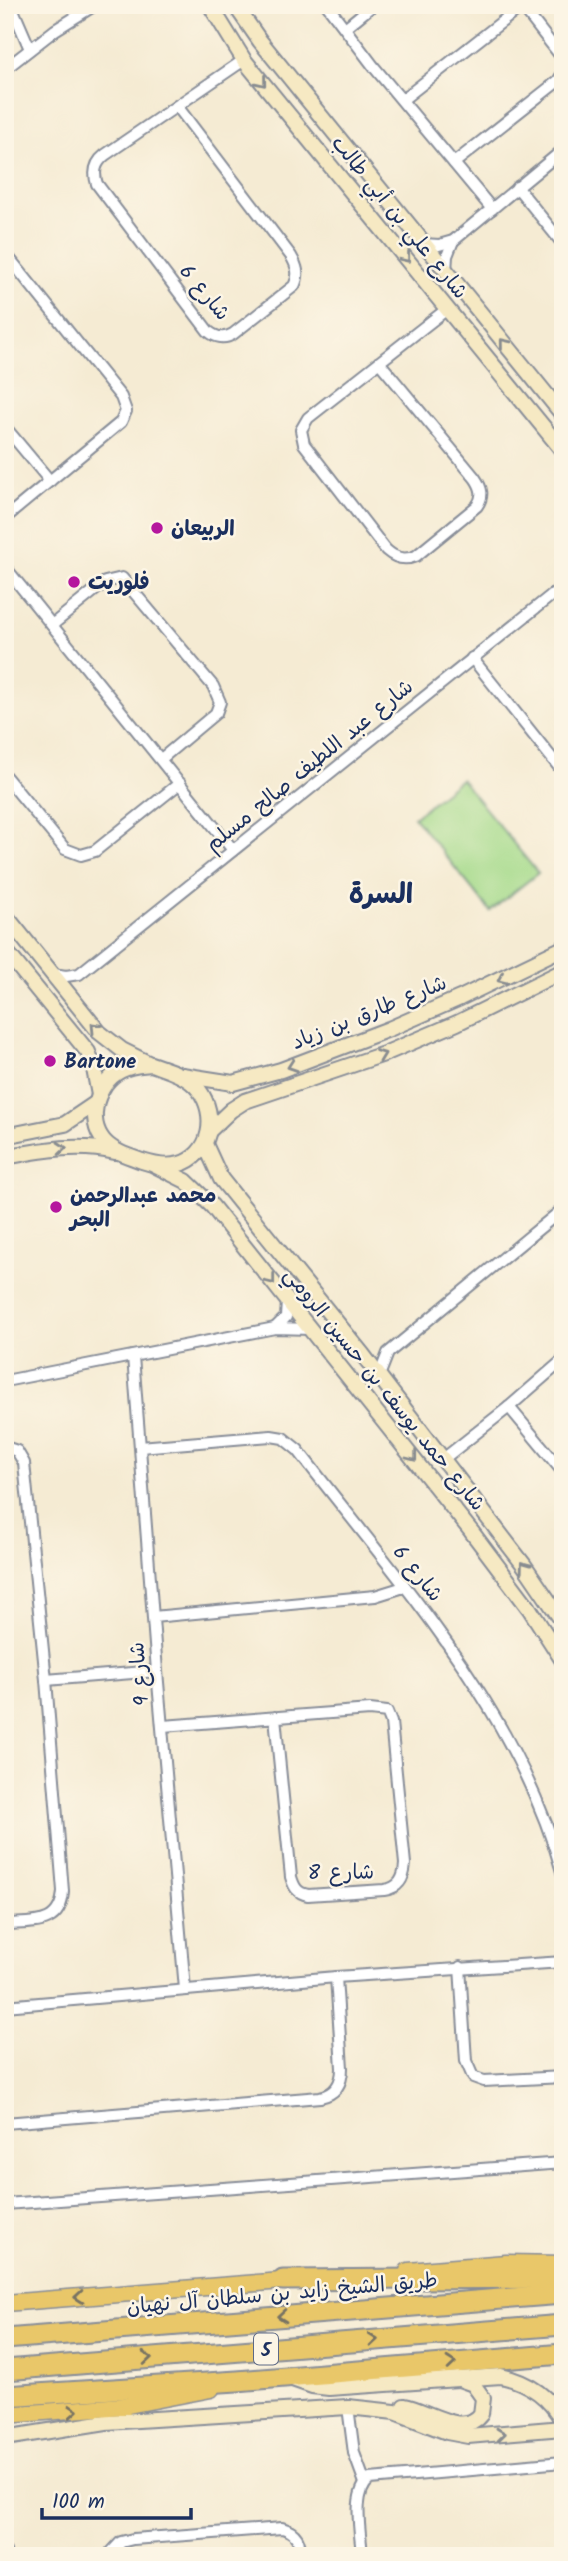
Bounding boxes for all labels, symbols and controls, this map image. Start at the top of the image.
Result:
one-way arrow [254,74,267,86]
street label: شارع علي بن أبي طالب [322,129,475,308]
one-way arrow [398,249,410,262]
street label: شارع 6 [170,257,238,329]
one-way arrow [500,338,513,350]
place label: الربيعان [171,513,235,546]
marker: الربيعان [149,520,165,536]
place label: فلوريت [88,567,150,600]
marker: فلوريت [66,574,82,590]
street label: شارع عبد اللطيف صالح مسلم [199,672,421,861]
district label: السرة [349,873,413,918]
street label: شارع طارق بن زياد [287,967,452,1060]
one-way arrow [497,971,509,985]
one-way arrow [91,1022,104,1035]
place label: Bartone [64,1046,136,1079]
one-way arrow [375,1049,387,1063]
marker: Bartone [42,1053,58,1069]
one-way arrow [286,1058,298,1072]
one-way arrow [57,1141,68,1156]
place label: محمد عبدالرحمن البحر [68,1180,216,1237]
marker: محمد عبدالرحمن البحر [48,1199,64,1215]
street label: شارع حمد يوسف بن حسين الرومي [274,1261,493,1520]
one-way arrow [262,1272,275,1284]
one-way arrow [405,1449,417,1462]
street label: شارع 6 [383,1538,450,1610]
one-way arrow [519,1561,532,1574]
street label: شارع 9 [121,1640,160,1707]
street label: شارع 8 [307,1856,375,1891]
street label: طريق الشيخ زايد بن سلطان آل نهيان [125,2264,439,2325]
one-way arrow [74,2289,85,2304]
one-way arrow [276,2308,287,2323]
one-way arrow [368,2333,379,2348]
road number: 5 [254,2334,278,2364]
one-way arrow [141,2351,152,2366]
one-way arrow [446,2356,457,2371]
one-way arrow [68,2404,79,2419]
one-way arrow [496,2427,507,2442]
scale bar [42,2477,191,2521]
text: 100 m [52,2486,105,2519]

